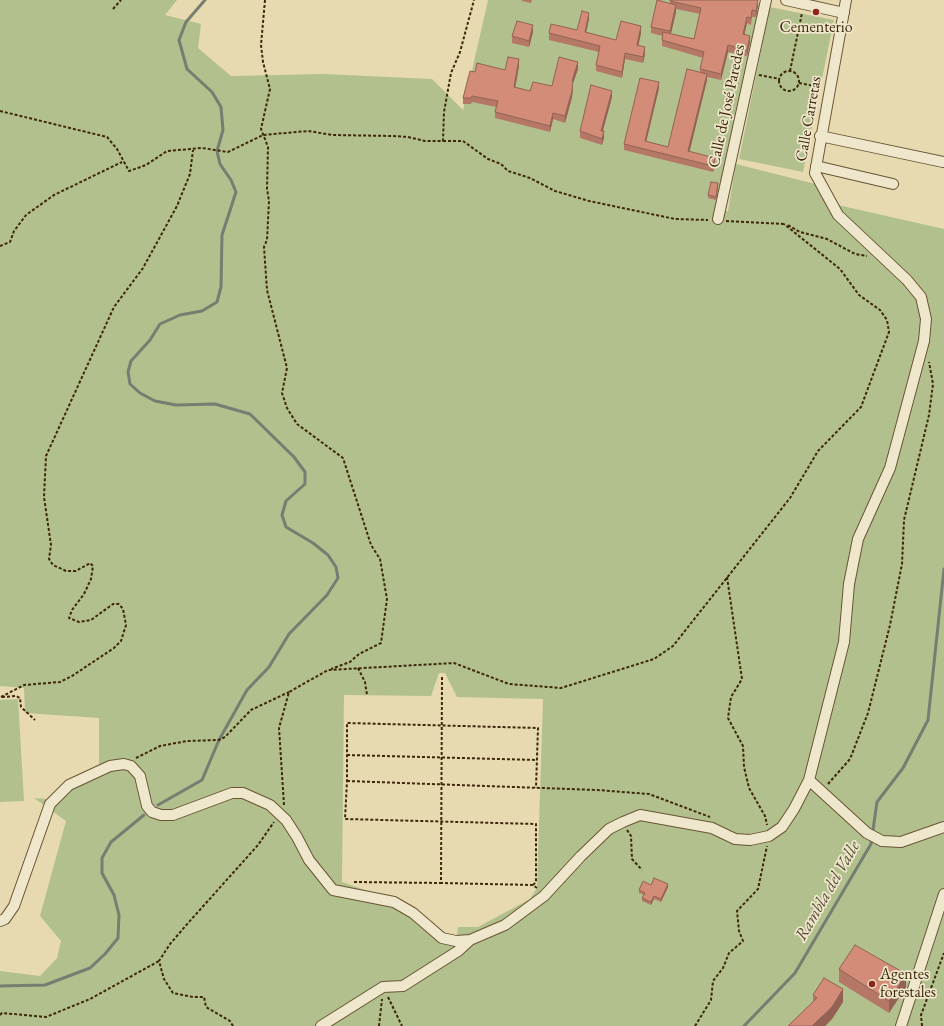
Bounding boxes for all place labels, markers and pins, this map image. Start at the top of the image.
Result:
marker: Cementerio [811,7,821,17]
place label: Cementerio [779,18,853,38]
place label: Agentes forestales [880,965,936,1003]
marker: Agentes forestales [867,979,877,989]

